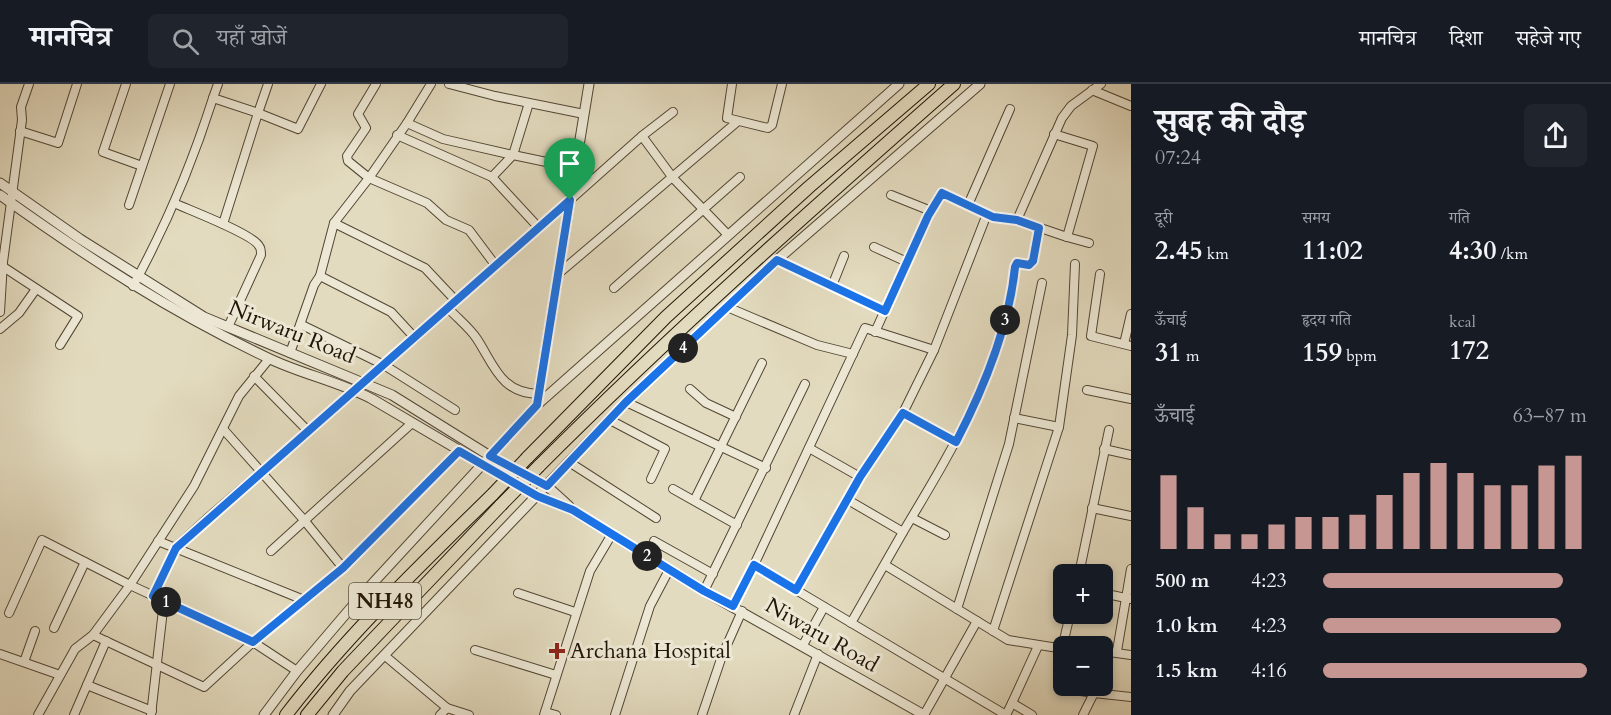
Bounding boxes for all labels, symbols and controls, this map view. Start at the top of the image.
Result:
search box [148,14,568,68]
text: मानचित्र [30,18,112,56]
text: यहाँ खोजें [217,23,287,53]
text: मानचित्र [1359,24,1416,53]
text: दिशा [1449,24,1483,53]
text: सहेजे गए [1516,24,1581,53]
icon: search [169,25,202,58]
text: सुबह की दौड़ [1155,99,1305,144]
button: share [1524,104,1587,167]
pin [544,138,595,200]
text: 07:24 [1155,144,1201,171]
icon: arrive [553,147,586,180]
text: दूरी [1155,207,1172,229]
text: समय [1302,207,1330,229]
text: गति [1449,207,1470,229]
text: 2.45 [1155,233,1203,268]
text: 11:02 [1302,233,1363,268]
text: 4:30 [1449,233,1497,268]
text: km [1203,243,1229,265]
text: /km [1497,243,1528,265]
street label: Nirwaru Road [224,293,360,371]
pin: 3 [990,305,1020,335]
text: 3 [1001,309,1009,331]
text: ऊँचाई [1155,309,1187,331]
text: हृदय गति [1302,309,1351,331]
text: kcal [1449,311,1476,333]
pin: 4 [668,333,698,363]
text: 172 [1449,333,1489,368]
text: 31 [1155,335,1182,370]
text: 159 [1302,335,1342,370]
text: 4 [679,337,687,359]
text: m [1182,345,1199,367]
text: bpm [1342,345,1377,367]
text: ऊँचाई [1155,402,1194,429]
text: 63–87 m [1513,402,1587,429]
pin: 2 [632,541,662,571]
text: 2 [643,545,651,567]
map controls [1053,564,1113,696]
button: + [1053,564,1113,624]
text: 500 m [1155,567,1210,594]
text: 4:23 [1251,567,1287,594]
road number: NH48 [349,583,421,619]
pin: 1 [151,587,181,617]
street label: Niwaru Road [760,590,885,680]
text: 1 [162,591,170,613]
text: 1.0 km [1155,612,1218,639]
text: 4:23 [1251,612,1287,639]
place label: Archana Hospital [570,636,731,666]
button: − [1053,636,1113,696]
marker: Archana Hospital [548,642,566,660]
text: 1.5 km [1155,657,1218,684]
text: 4:16 [1251,657,1287,684]

